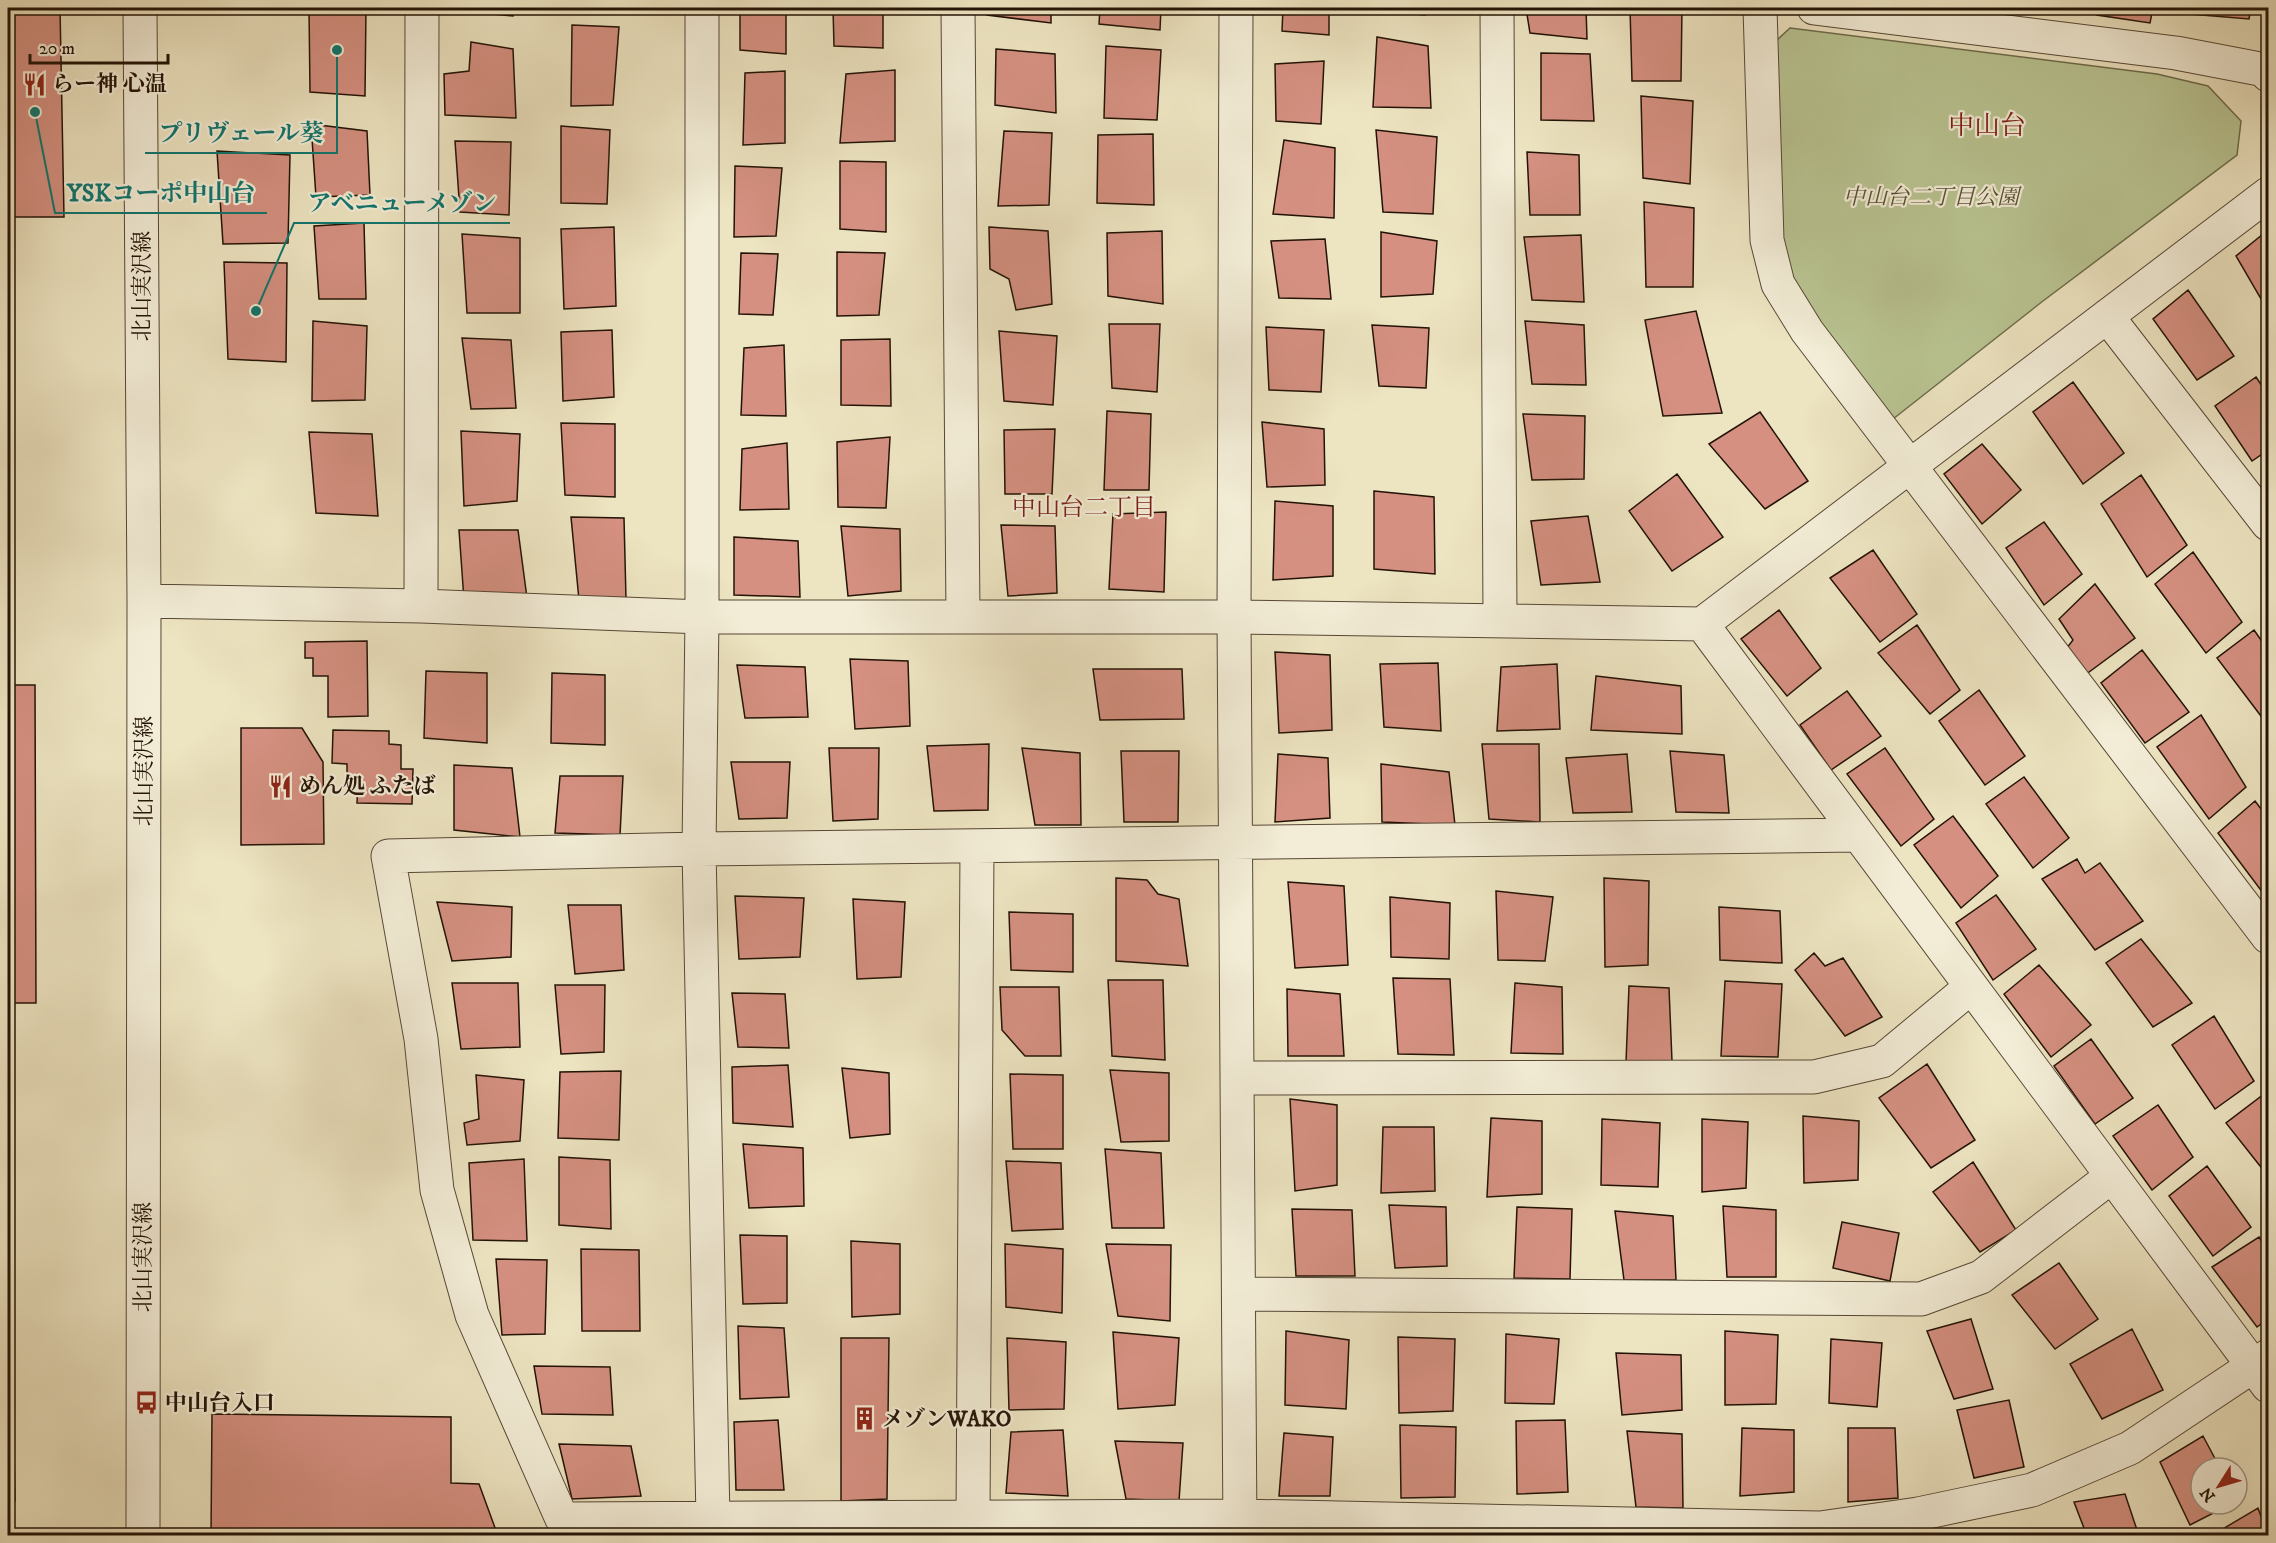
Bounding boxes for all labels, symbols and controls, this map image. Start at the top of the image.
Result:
scale bar [30,27,168,65]
text: 20 m [39,38,75,60]
restaurant icon: らー神 心温 [21,71,47,97]
place label: らー神 心温 [52,71,167,98]
district label: 中山台 [1948,110,2026,143]
callout: プリヴェール葵 [145,111,337,153]
text: プリヴェール葵 [158,119,324,149]
callout: YSKコーポ中山台 [55,171,267,213]
text: YSKコーポ中山台 [66,179,255,209]
callout: アベニューメゾン [294,181,510,223]
park label: 中山台二丁目公園 [1843,184,2022,211]
text: アベニューメゾン [307,189,497,219]
street label: 北山実沢線 [129,231,156,341]
district label: 中山台二丁目 [1012,493,1156,523]
street label: 北山実沢線 [131,716,158,826]
restaurant icon: めん処 ふたば [268,773,294,799]
place label: めん処 ふたば [299,773,436,800]
street label: 北山実沢線 [130,1202,157,1312]
bus stop icon: 中山台入口 [134,1390,160,1416]
place label: 中山台入口 [165,1390,275,1417]
building icon: メゾンWAKO [851,1406,877,1432]
place label: メゾンWAKO [882,1406,1011,1433]
north arrow [2189,1456,2249,1516]
text: N [2196,1483,2220,1506]

